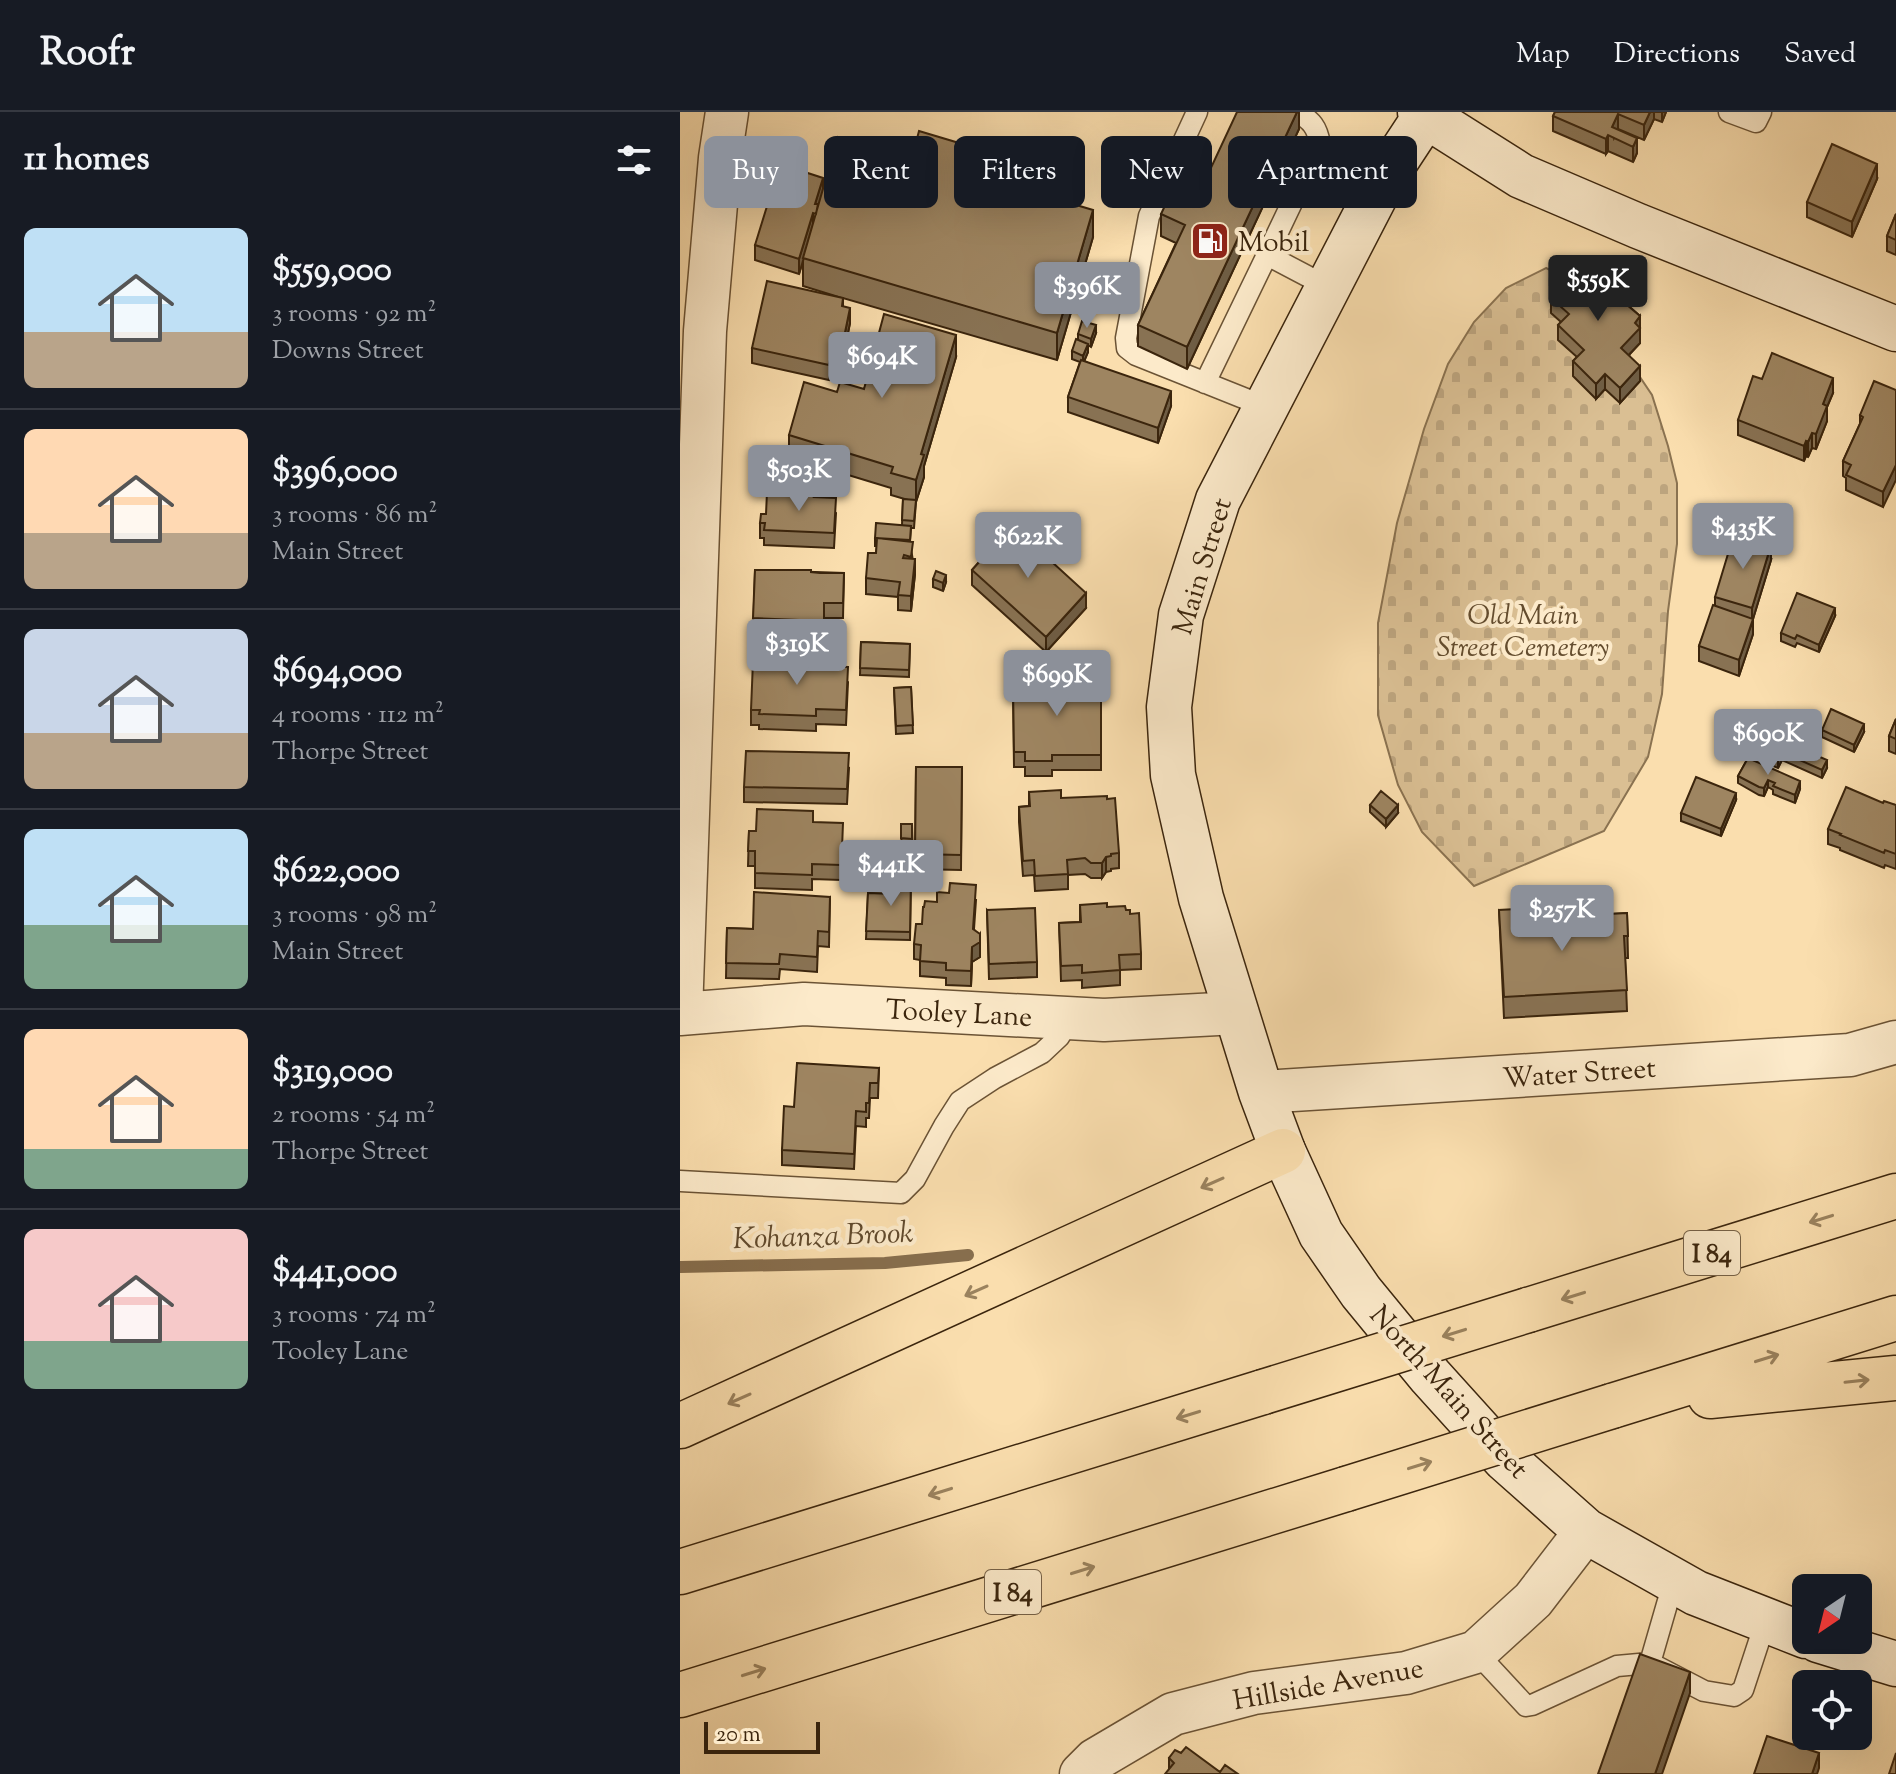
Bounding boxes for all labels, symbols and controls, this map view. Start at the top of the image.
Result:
text: Roofr [40,28,135,82]
text: Map [1516,35,1570,75]
text: Directions [1614,35,1740,75]
text: Saved [1784,35,1856,75]
text: 11 homes [24,136,150,185]
chip: Buy [704,136,808,208]
chip: Rent [824,136,938,208]
chip: Filters [954,136,1085,208]
chip: New [1101,136,1212,208]
chip: Apartment [1228,136,1417,208]
icon: filters [612,138,656,182]
fuel station icon: Mobil [1189,220,1231,262]
place label: Mobil [1238,224,1310,264]
text: $559,000 [272,247,392,296]
pin: $559K [1542,255,1654,323]
icon: home [88,260,184,356]
pin: $396K [1031,262,1143,330]
text: $559K [1566,262,1630,299]
text: $396K [1053,269,1121,306]
text: 3 rooms · 92 m² [272,296,436,333]
pin: $694K [826,332,938,400]
text: Downs Street [272,333,424,370]
text: $694K [846,339,918,376]
pin: $503K [743,445,855,513]
text: $396,000 [272,448,398,497]
text: $503K [766,452,832,489]
icon: home [88,461,184,557]
street label: Main Street [1164,493,1244,640]
text: 3 rooms · 86 m² [272,497,437,534]
pin: $435K [1687,503,1799,571]
text: $435K [1710,510,1776,547]
pin: $622K [972,512,1084,580]
text: $622K [993,519,1063,556]
text: Main Street [272,534,403,571]
park label: Old Main Street Cemetery [1437,597,1609,669]
pin: $319K [741,619,853,687]
text: $319K [765,626,829,663]
text: $694,000 [272,648,402,697]
pin: $699K [1001,650,1113,718]
text: $699K [1022,657,1092,694]
icon: home [88,661,184,757]
text: 4 rooms · 112 m² [272,697,444,734]
pin: $690K [1712,709,1824,777]
text: $690K [1732,716,1804,753]
text: Thorpe Street [272,734,428,771]
pin: $441K [835,840,947,908]
text: $441K [857,847,925,884]
text: $622,000 [272,848,400,897]
icon: home [88,861,184,957]
pin: $257K [1506,885,1618,953]
text: $257K [1529,892,1595,929]
text: 3 rooms · 98 m² [272,897,437,934]
text: Main Street [272,934,403,971]
street label: Tooley Lane [884,991,1033,1039]
text: $319,000 [272,1048,393,1097]
street label: Water Street [1501,1050,1658,1100]
icon: home [88,1061,184,1157]
text: 2 rooms · 54 m² [272,1097,435,1134]
text: Thorpe Street [272,1134,428,1171]
one-way arrow [1201,1176,1225,1191]
one-way arrow [1809,1212,1835,1227]
water label: Kohanza Brook [732,1213,914,1262]
road number: I 84 [1684,1231,1740,1275]
text: $441,000 [272,1248,397,1297]
icon: home [88,1261,184,1357]
one-way arrow [964,1284,988,1299]
one-way arrow [1561,1290,1586,1304]
text: 3 rooms · 74 m² [272,1297,436,1334]
street label: North Main Street [1359,1297,1537,1489]
one-way arrow [1441,1326,1467,1341]
text: Tooley Lane [272,1334,408,1371]
one-way arrow [1753,1350,1779,1365]
one-way arrow [1843,1373,1870,1388]
one-way arrow [727,1392,752,1407]
one-way arrow [1176,1408,1202,1423]
one-way arrow [1408,1457,1433,1472]
one-way arrow [928,1486,953,1500]
one-way arrow [1070,1562,1095,1576]
road number: I 84 [985,1570,1041,1614]
north arrow [1792,1574,1872,1654]
map controls [1792,1574,1872,1750]
street label: Hillside Avenue [1230,1650,1427,1722]
one-way arrow [741,1664,767,1679]
button: locate [1792,1670,1872,1750]
scale bar [704,1718,820,1754]
text: 20 m [716,1720,761,1752]

